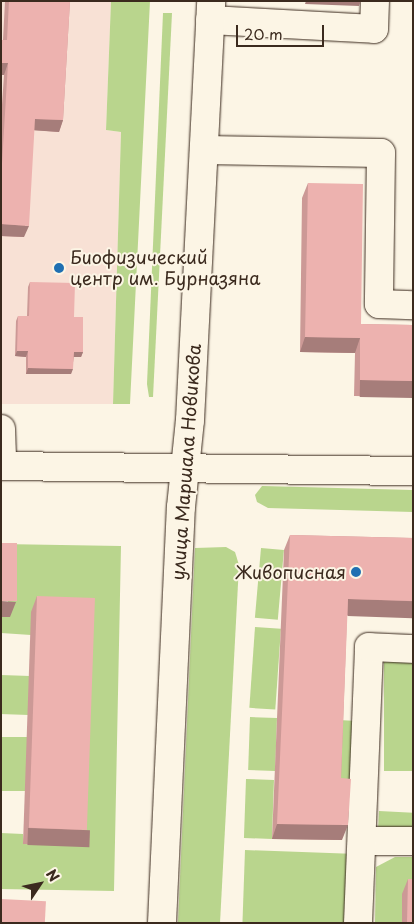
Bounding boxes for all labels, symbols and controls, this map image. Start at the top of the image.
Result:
scale bar [239,15,326,47]
text: 20 m [244,22,283,45]
place label: Биофизический центр им. Бурназяна [70,247,261,290]
marker: Биофизический центр им. Бурназяна [52,261,66,275]
street label: улица Маршала Новикова [167,342,205,582]
place label: Живописная [235,561,346,583]
marker: Живописная [350,566,362,578]
north arrow [15,859,65,909]
text: N [41,865,65,886]

